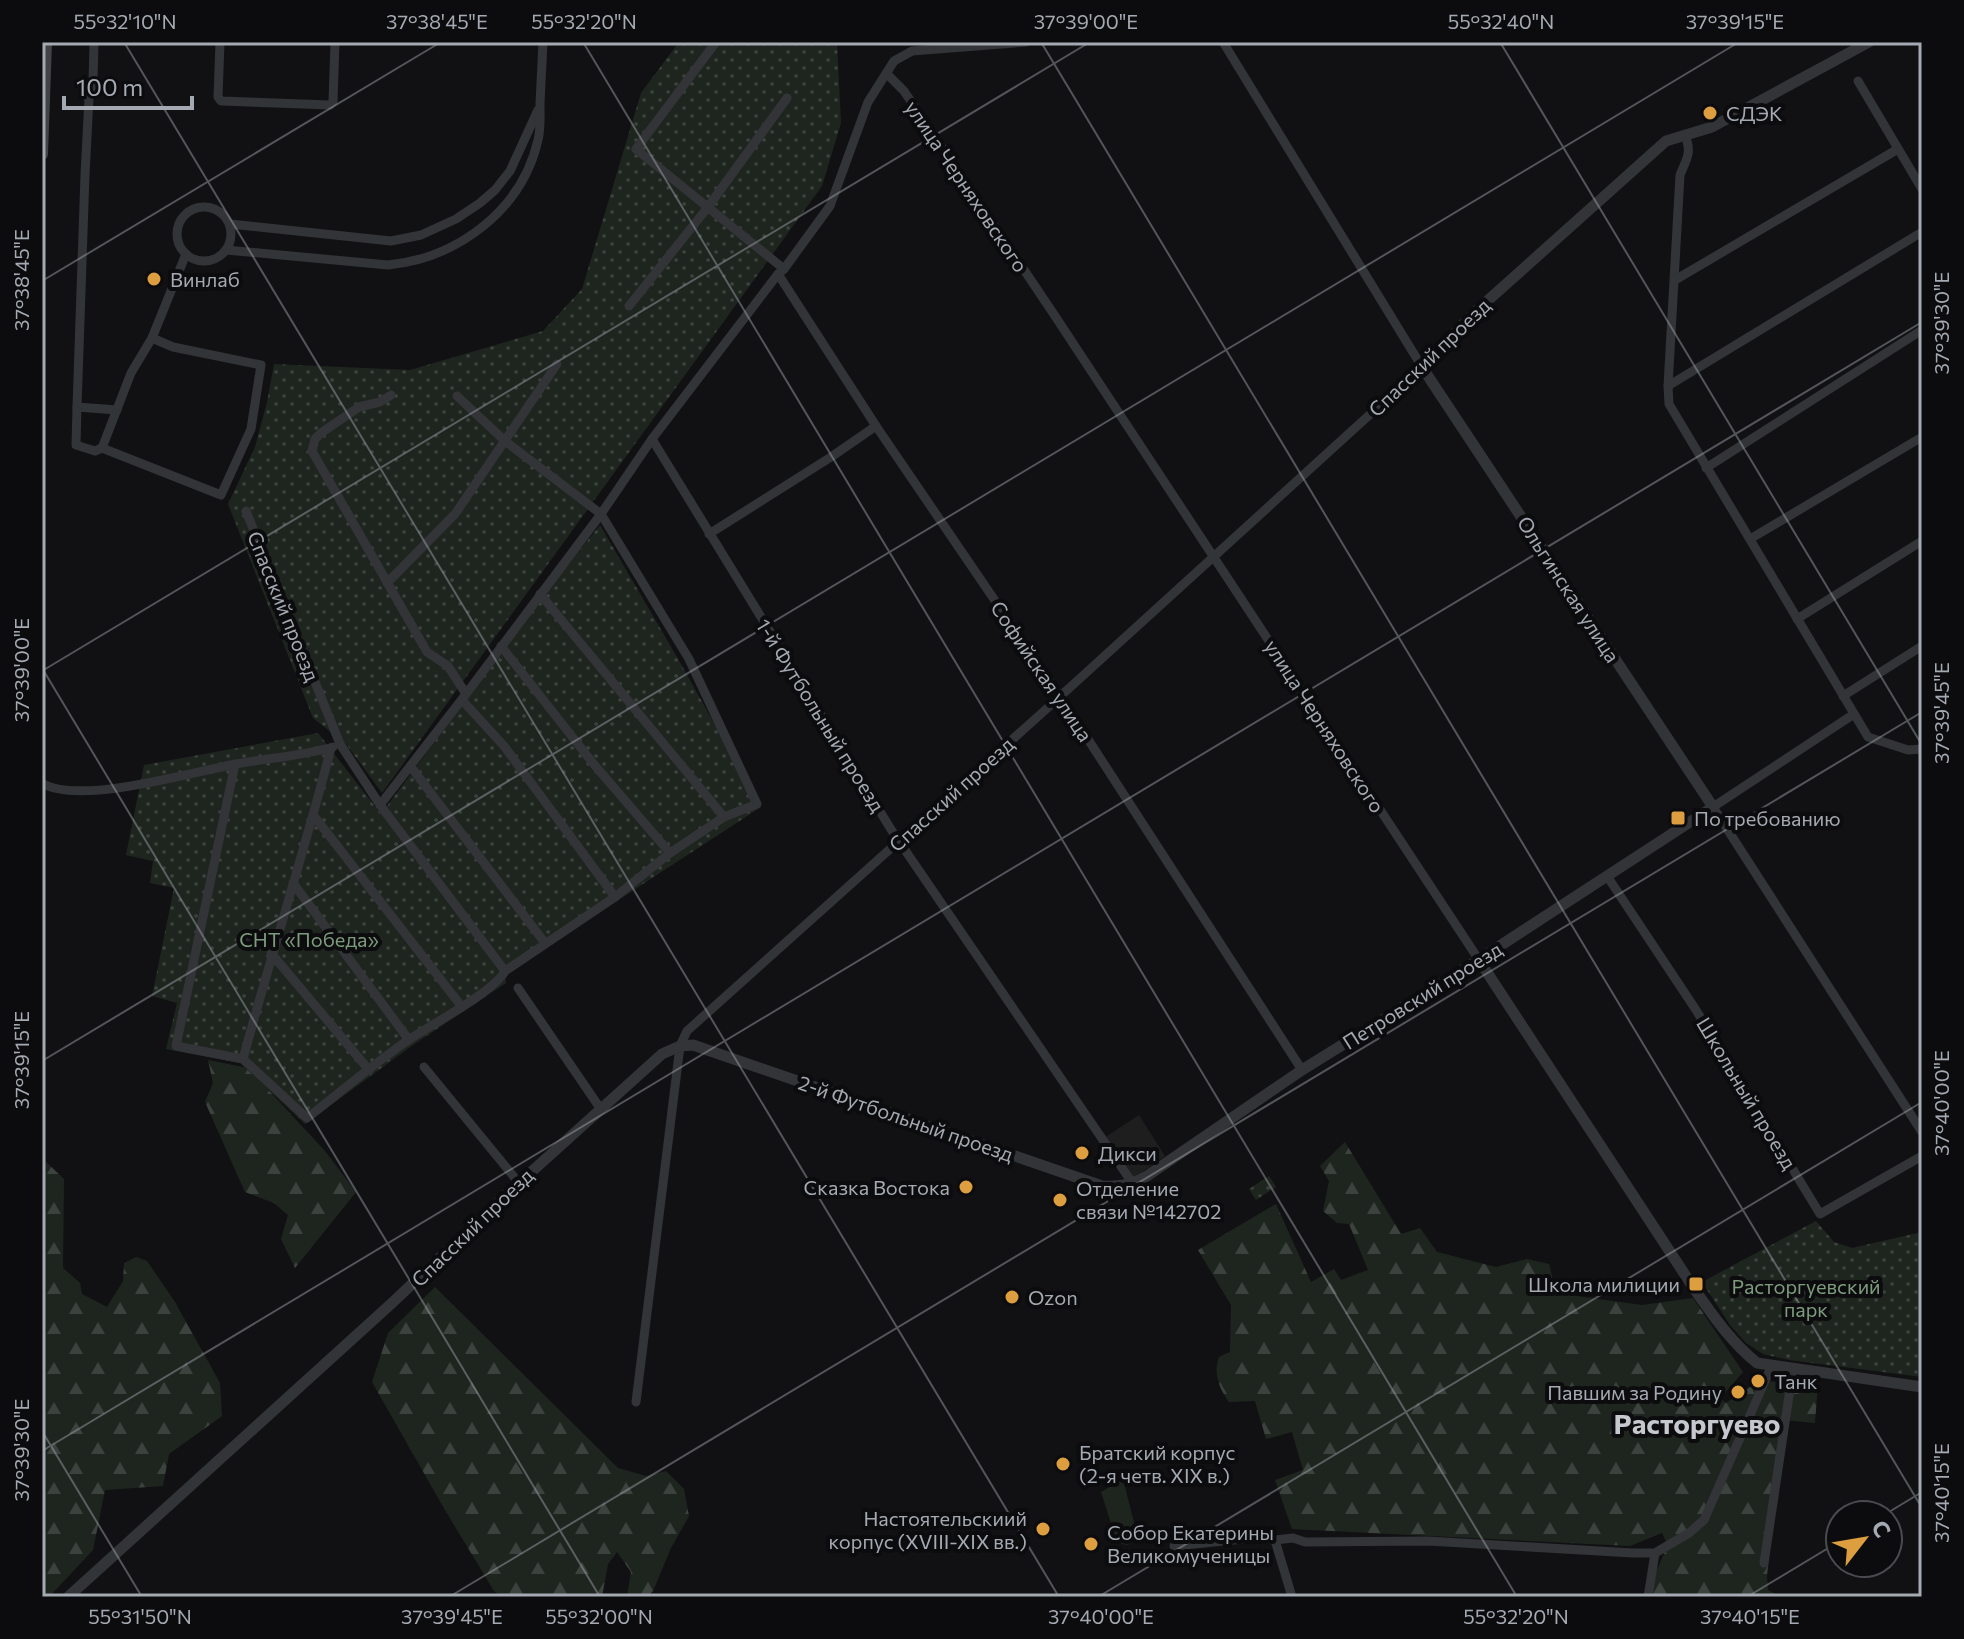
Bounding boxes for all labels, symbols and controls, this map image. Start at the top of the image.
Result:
text: 55°32'10"N [74,9,177,33]
text: 37°38'45"E [386,9,488,33]
text: 55°32'20"N [531,9,637,33]
text: 37°39'00"E [1034,9,1138,33]
text: 55°32'40"N [1448,9,1554,33]
text: 37°39'15"E [1686,9,1784,33]
scale bar [64,60,192,110]
text: 100 m [76,72,143,101]
street label: улица Черняховского [901,96,1033,276]
place label: СДЭК [1726,101,1783,125]
marker: СДЭК [1701,104,1719,122]
text: 37°38'45"E [9,229,33,331]
place label: Винлаб [170,267,240,291]
marker: Винлаб [145,270,163,288]
text: 37°39'30"E [1929,272,1953,374]
street label: Спасский проезд [1363,293,1495,421]
street label: Ольгинская улица [1513,511,1625,667]
street label: Спасский проезд [243,527,325,685]
street label: Софийская улица [986,596,1098,746]
street label: 1-й Футбольный проезд [752,614,890,816]
text: 37°39'00"E [9,618,33,722]
street label: улица Черняховского [1260,635,1390,817]
text: 37°39'45"E [1929,662,1953,764]
street label: Спасский проезд [884,731,1019,856]
place label: По требованию [1694,806,1841,830]
marker: По требованию [1669,809,1687,827]
park label: СНТ «Победа» [239,927,379,951]
street label: Петровский проезд [1338,936,1506,1054]
text: 37°39'15"E [9,1011,33,1109]
street label: Школьный проезд [1692,1013,1802,1174]
text: 37°40'00"E [1929,1050,1953,1156]
street label: 2-й Футбольный проезд [795,1070,1017,1166]
place label: Дикси [1098,1141,1157,1165]
marker: Дикси [1073,1144,1091,1162]
street label: Спасский проезд [406,1163,538,1291]
place label: Сказка Востока [804,1175,950,1199]
place label: Отделение связи №142702 [1076,1176,1221,1223]
marker: Сказка Востока [957,1178,975,1196]
marker: Отделение связи №142702 [1051,1191,1069,1209]
place label: Школа милиции [1528,1272,1680,1296]
park label: Расторгуевский парк [1731,1274,1881,1321]
marker: Школа милиции [1687,1275,1705,1293]
place label: Ozon [1028,1285,1078,1309]
marker: Ozon [1003,1288,1021,1306]
place label: Танк [1774,1369,1818,1393]
marker: Танк [1749,1372,1767,1390]
place label: Павшим за Родину [1547,1380,1722,1404]
marker: Павшим за Родину [1729,1383,1747,1401]
text: 37°39'30"E [9,1399,33,1501]
district label: Расторгуево [1614,1406,1780,1440]
place label: Братский корпус (2-я четв. XIX в.) [1079,1440,1235,1487]
text: 37°40'15"E [1929,1443,1953,1543]
marker: Братский корпус (2-я четв. XIX в.) [1054,1455,1072,1473]
north arrow [1824,1499,1904,1579]
place label: Настоятельскиий корпус (XVIII-XIX вв.) [829,1506,1027,1553]
text: С [1866,1515,1897,1542]
marker: Настоятельскиий корпус (XVIII-XIX вв.) [1034,1520,1052,1538]
place label: Собор Екатерины Великомученицы [1107,1520,1274,1567]
marker: Собор Екатерины Великомученицы [1082,1535,1100,1553]
text: 55°31'50"N [88,1604,192,1628]
text: 37°39'45"E [401,1604,503,1628]
text: 55°32'00"N [545,1604,653,1628]
text: 37°40'00"E [1048,1604,1154,1628]
text: 55°32'20"N [1463,1604,1569,1628]
text: 37°40'15"E [1700,1604,1800,1628]

